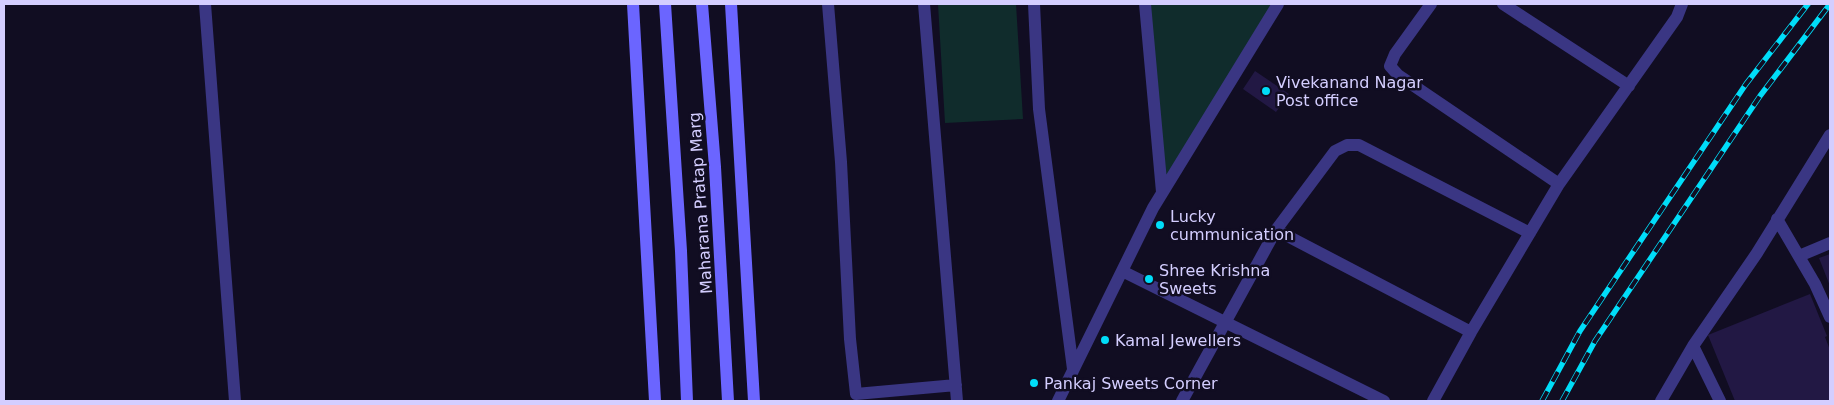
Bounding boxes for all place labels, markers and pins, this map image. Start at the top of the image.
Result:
place label: Vivekanand Nagar Post office [1276,73,1423,110]
marker: Vivekanand Nagar Post office [1260,85,1272,97]
place label: Lucky cummunication [1170,207,1294,244]
marker: Lucky cummunication [1154,219,1166,231]
place label: Shree Krishna Sweets [1159,261,1270,298]
marker: Shree Krishna Sweets [1143,273,1155,285]
place label: Kamal Jewellers [1115,331,1241,350]
marker: Kamal Jewellers [1099,334,1111,346]
place label: Pankaj Sweets Corner [1044,374,1218,393]
marker: Pankaj Sweets Corner [1028,377,1040,389]

